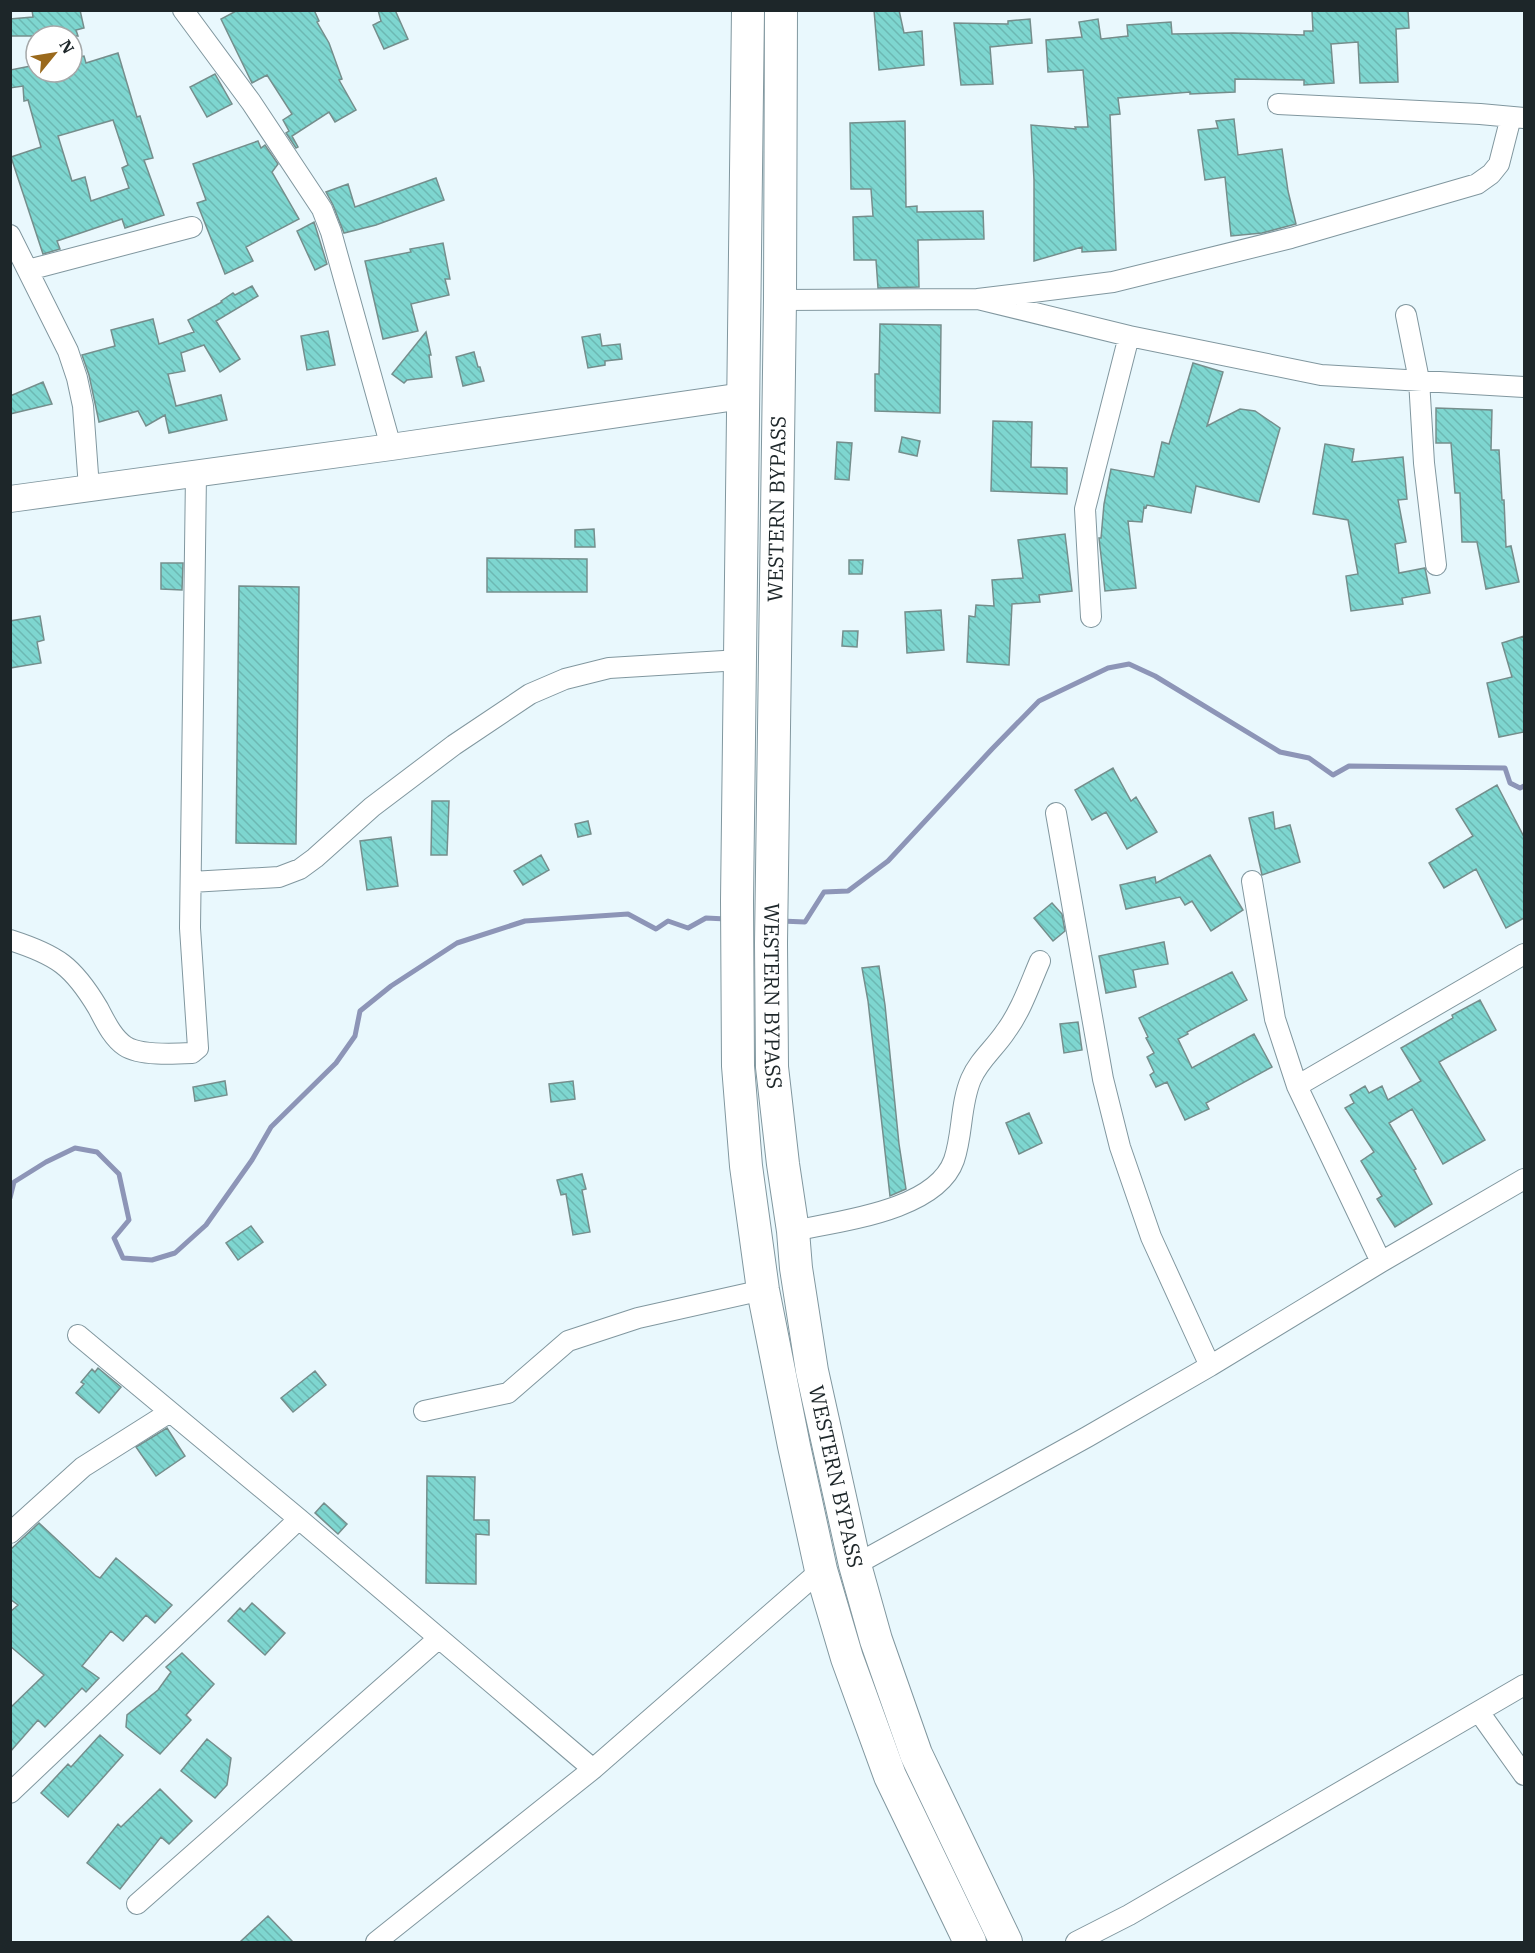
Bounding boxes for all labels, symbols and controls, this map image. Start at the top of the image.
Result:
north arrow [24,24,84,84]
text: N [55,36,79,57]
street label: WESTERN BYPASS [760,416,792,602]
street label: WESTERN BYPASS [758,903,789,1090]
street label: WESTERN BYPASS [803,1382,870,1570]

